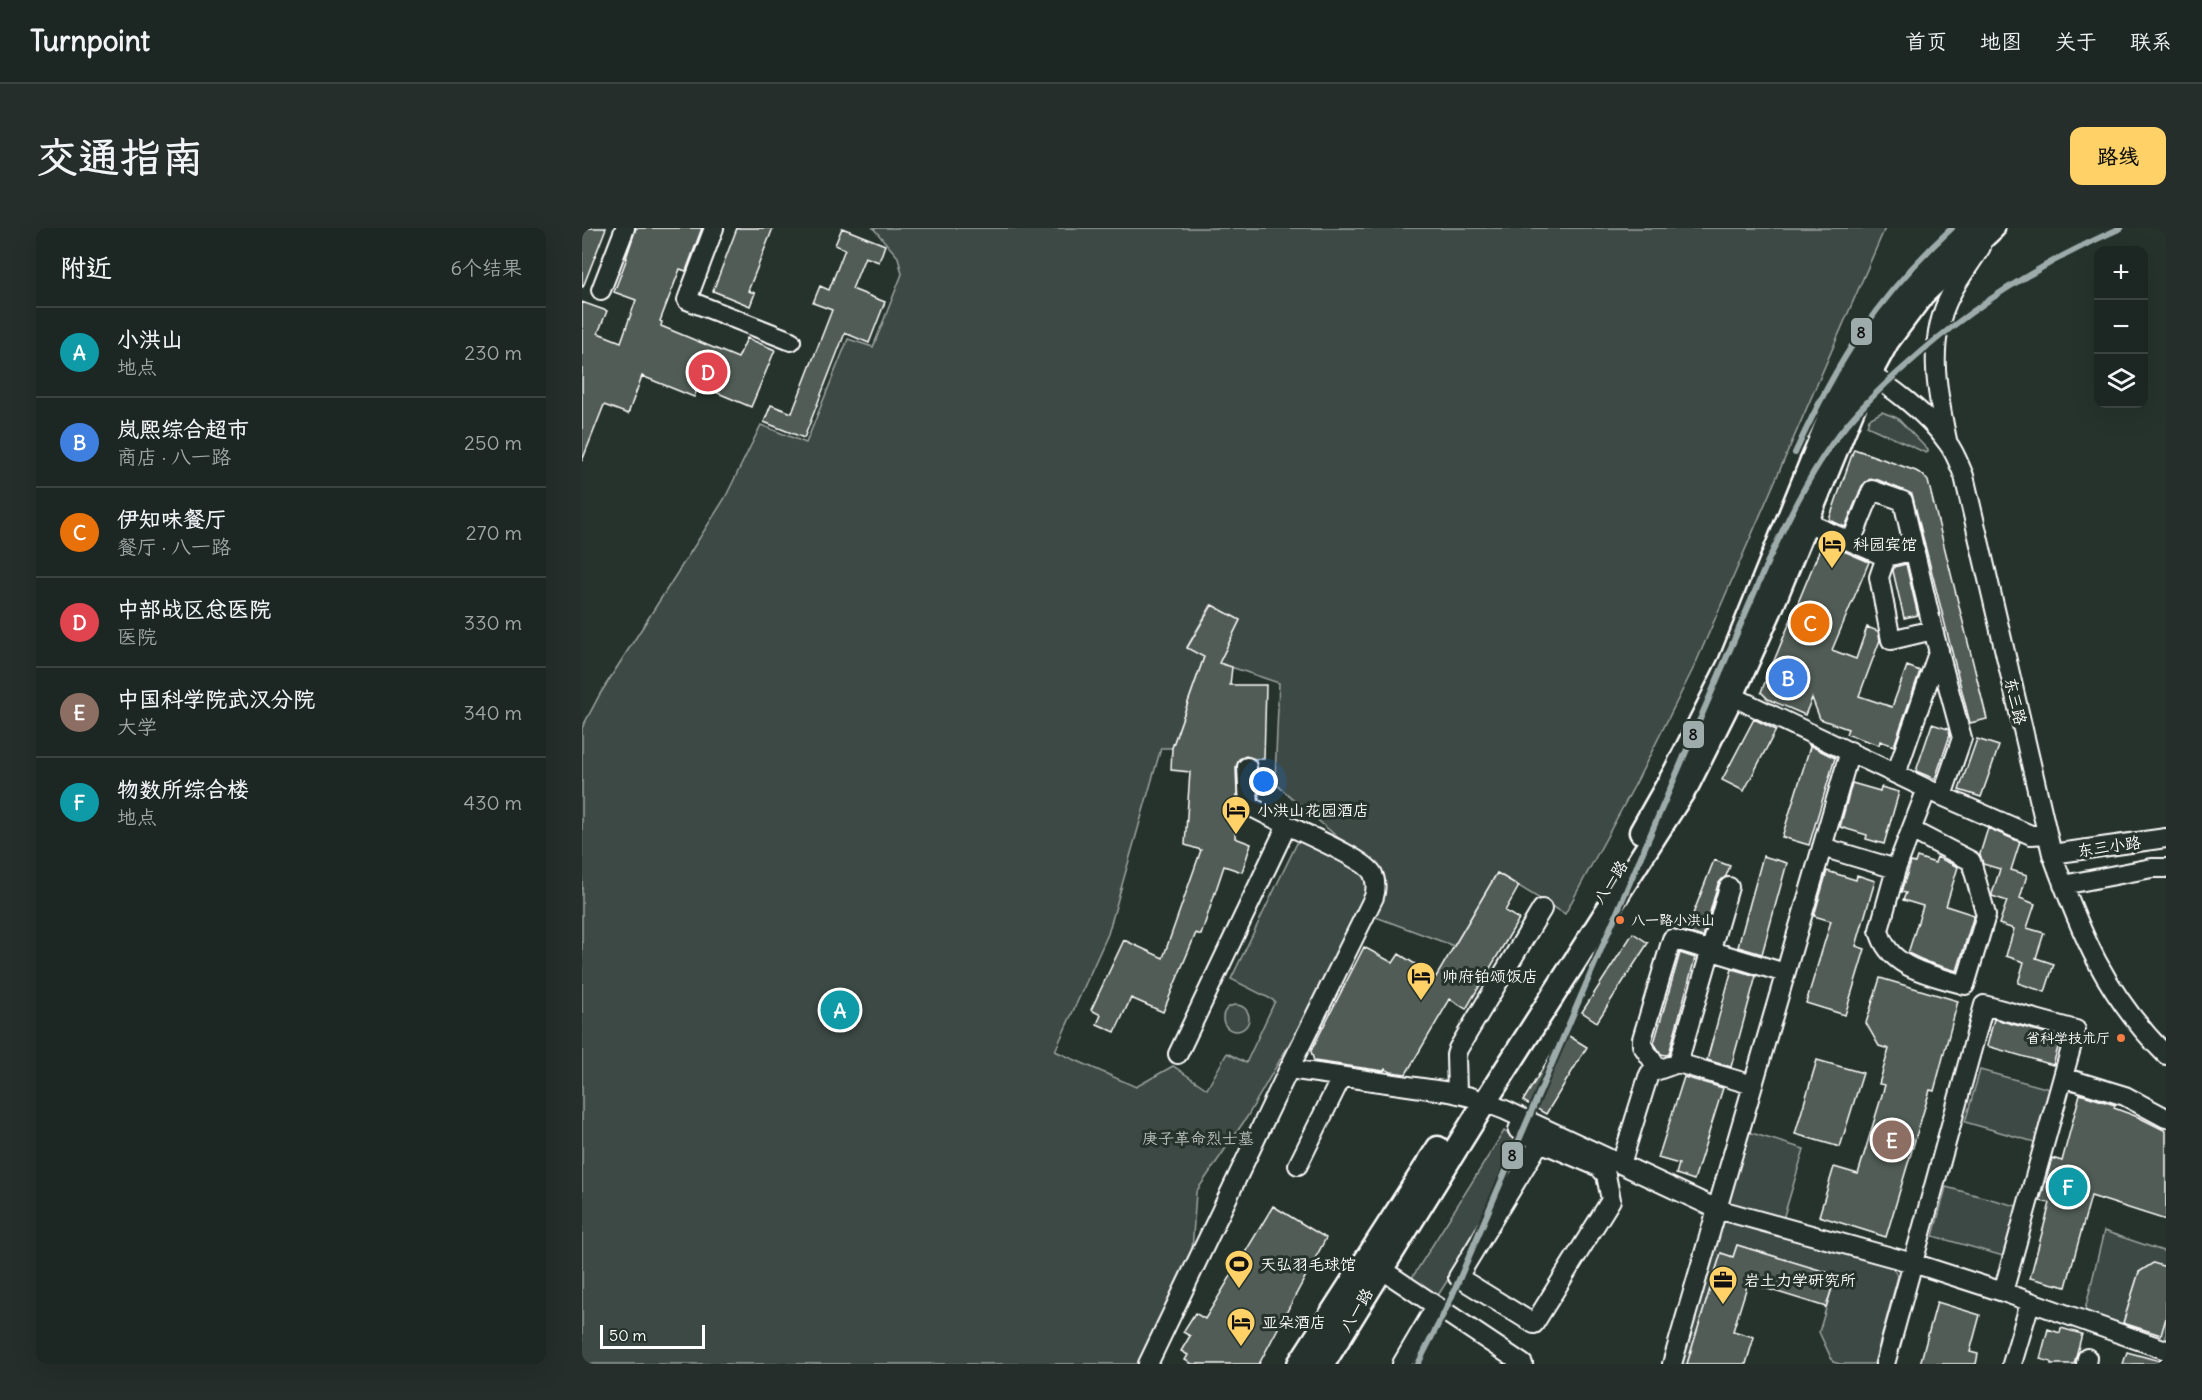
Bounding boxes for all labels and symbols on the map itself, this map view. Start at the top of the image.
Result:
line badge: 8 [1850,317,1873,346]
text: 8 [1856,322,1866,342]
pin: D [688,350,728,394]
hotel icon: 科园宾馆 [1816,528,1848,570]
place label: 科园宾馆 [1853,534,1917,554]
pin: C [1790,600,1830,646]
pin: B [1768,656,1808,700]
street label: 东三路 [2001,675,2031,727]
line badge: 8 [1682,720,1705,749]
text: 8 [1688,724,1698,744]
your location [1249,767,1278,796]
hotel icon: 小洪山花园酒店 [1220,794,1252,836]
place label: 小洪山花园酒店 [1257,800,1369,820]
street label: 东三小路 [2076,832,2142,860]
street label: 八一路 [1589,856,1631,908]
place label: 八一路小洪山 [1631,911,1715,929]
marker: 八一路小洪山 [1614,914,1626,926]
hotel icon: 帅府铂颂饭店 [1405,960,1437,1002]
place label: 帅府铂颂饭店 [1442,966,1538,986]
pin: A [820,988,860,1032]
place label: 省科学技术厅 [2026,1029,2110,1047]
marker: 省科学技术厅 [2115,1032,2127,1044]
pin: E [1872,1118,1912,1162]
park label: 庚子革命烈士墓 [1142,1128,1254,1148]
line badge: 8 [1501,1141,1524,1170]
text: 8 [1507,1145,1517,1165]
pin: F [2048,1164,2088,1210]
sports icon: 天弘羽毛球馆 [1223,1248,1255,1290]
place label: 天弘羽毛球馆 [1260,1254,1356,1274]
office icon: 岩土力学研究所 [1707,1264,1739,1306]
place label: 岩土力学研究所 [1744,1270,1856,1290]
street label: 八一路 [1335,1284,1377,1336]
hotel icon: 亚朵酒店 [1225,1306,1257,1348]
place label: 亚朵酒店 [1262,1312,1326,1332]
scale bar [600,1322,705,1350]

